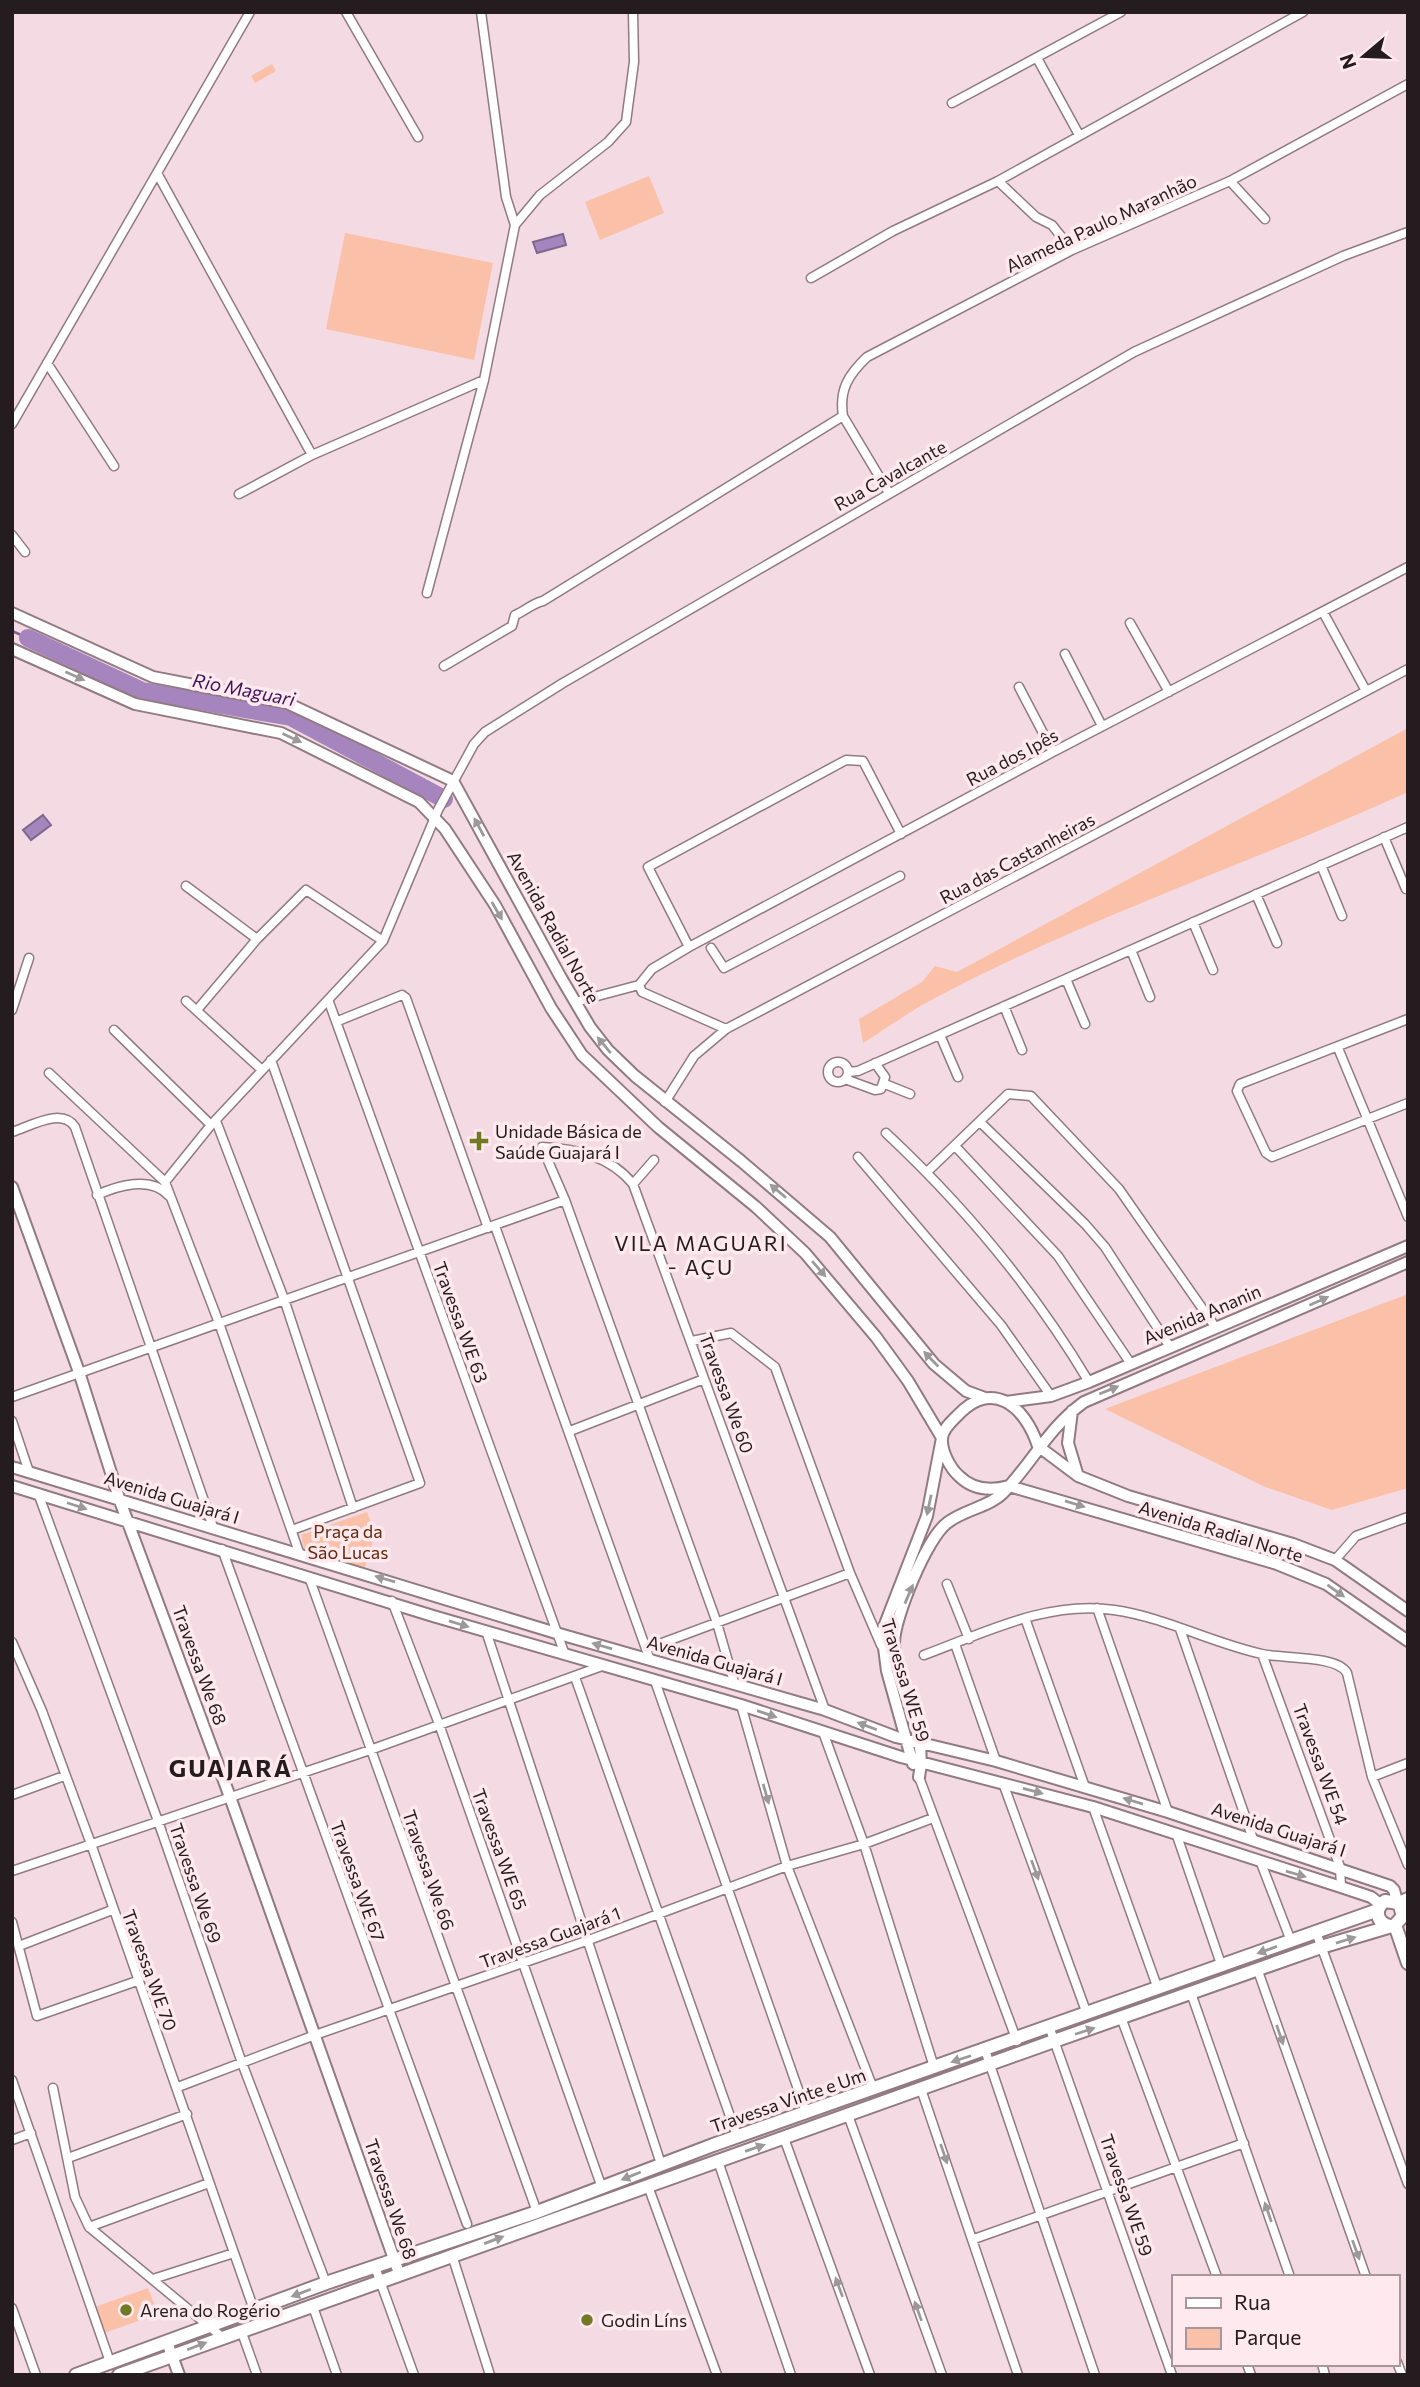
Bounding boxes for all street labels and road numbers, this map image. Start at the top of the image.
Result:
street label: Alameda Paulo Maranhão [1002,169,1200,277]
street label: Rua Cavalcante [830,435,950,515]
street label: Rua dos Ipês [962,724,1062,790]
street label: Rua das Castanheiras [936,808,1098,908]
street label: Avenida Radial Norte [503,847,605,1007]
street label: Travessa WE 63 [429,1258,493,1386]
street label: Avenida Ananin [1140,1279,1264,1349]
street label: Travessa We 60 [695,1330,759,1456]
street label: Avenida Guajará I [102,1466,242,1528]
street label: Avenida Radial Norte [1136,1496,1306,1566]
street label: Travessa We 68 [168,1602,232,1728]
street label: Travessa WE 59 [877,1616,935,1744]
street label: Avenida Guajará I [645,1630,785,1690]
street label: Travessa WE 54 [1289,1700,1353,1828]
street label: Travessa WE 65 [468,1785,532,1913]
street label: Avenida Guajará I [1209,1797,1349,1861]
street label: Travessa We 66 [398,1807,460,1933]
street label: Travessa WE 67 [326,1818,390,1944]
street label: Travessa We 69 [165,1820,227,1946]
street label: Travessa Guajará 1 [477,1901,623,1973]
street label: Travessa WE 70 [118,1906,182,2034]
street label: Travessa Vinte e Um [707,2063,869,2137]
street label: Travessa WE 59 [1096,2131,1158,2259]
street label: Travessa We 68 [360,2136,422,2262]

